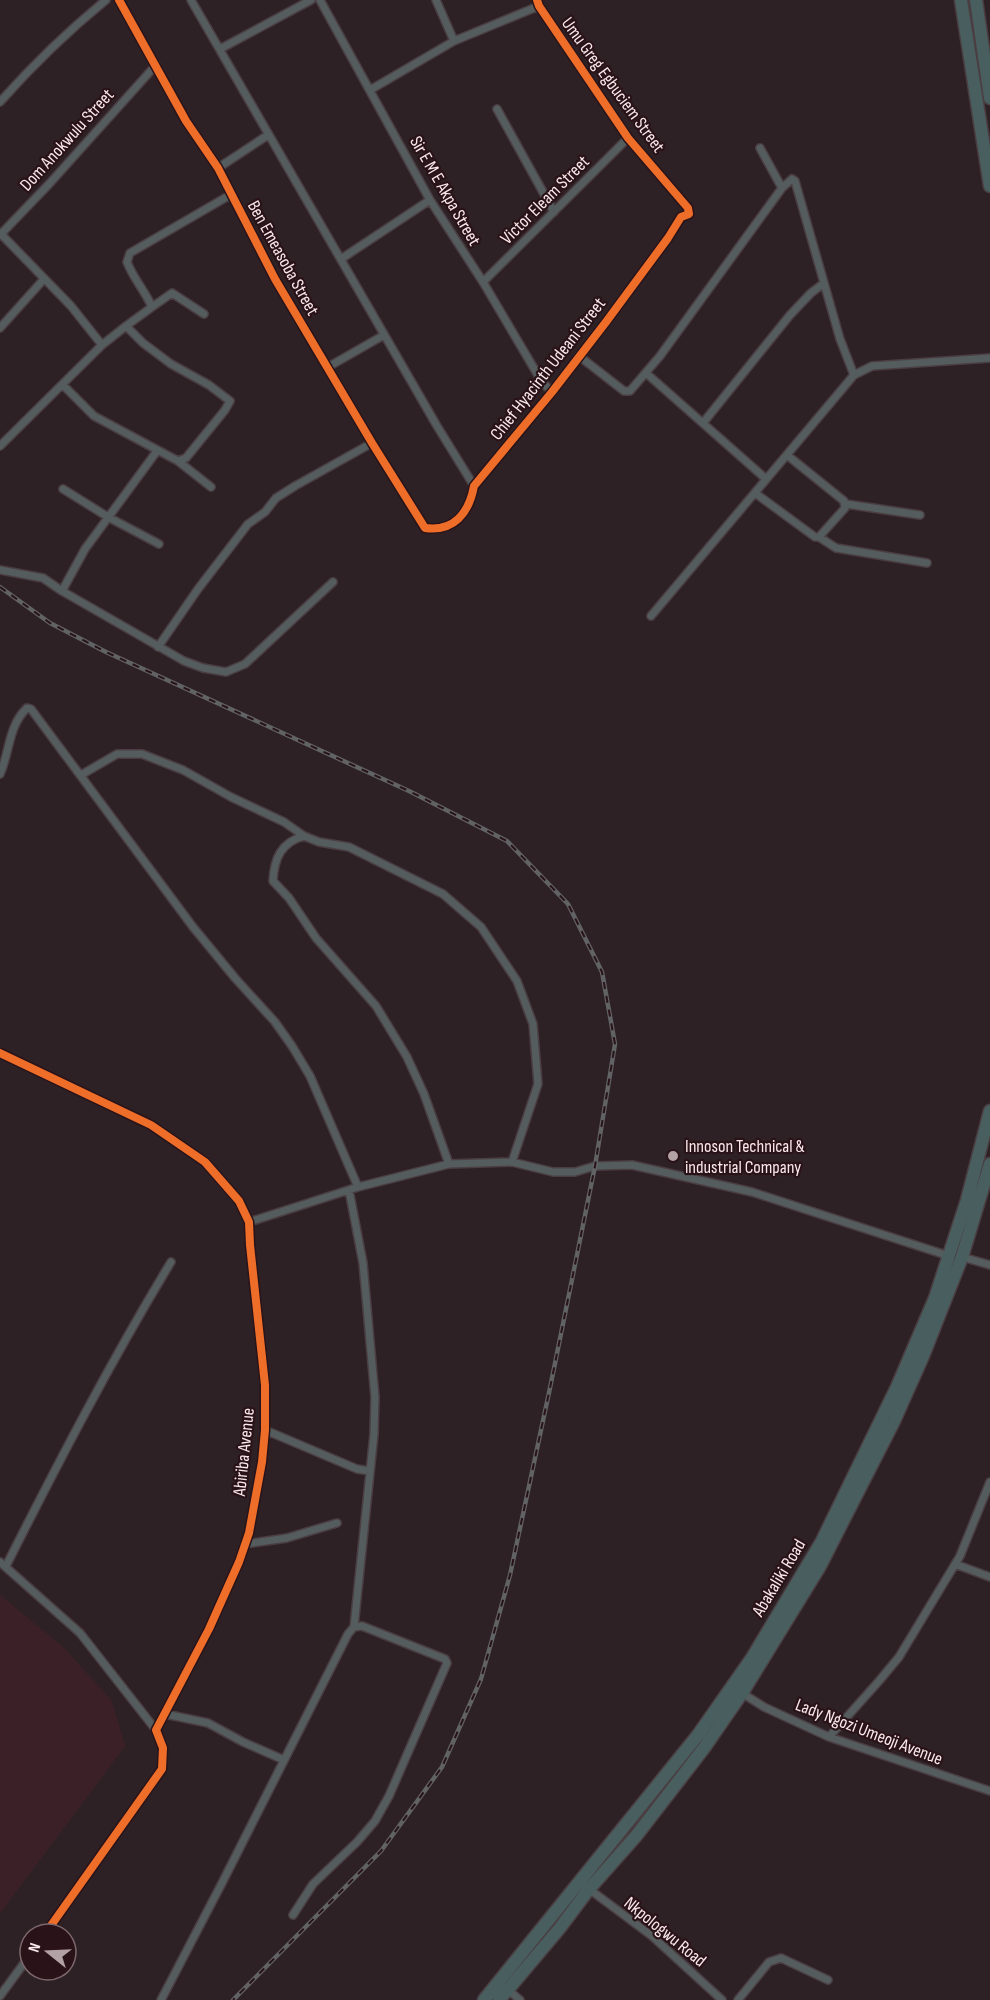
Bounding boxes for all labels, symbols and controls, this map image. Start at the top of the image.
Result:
street label: Umu Greg Egbuciem Street [557,13,669,157]
street label: Dom Anokwulu Street [16,84,119,195]
street label: Sir E M E Akpa Street [405,132,485,250]
street label: Victor Eleam Street [496,151,594,249]
street label: Ben Emeasoba Street [243,197,323,320]
street label: Chief Hyacinth Udeani Street [486,293,610,444]
place label: Innoson Technical & industrial Company [685,1136,805,1178]
marker: Innoson Technical & industrial Company [666,1149,680,1163]
street label: Abiriba Avenue [229,1407,259,1498]
street label: Abakaliki Road [747,1536,810,1621]
street label: Lady Ngozi Umeoji Avenue [793,1694,945,1770]
street label: Nkpologwu Road [620,1893,710,1971]
north arrow [18,1922,78,1982]
text: N [25,1941,46,1955]

